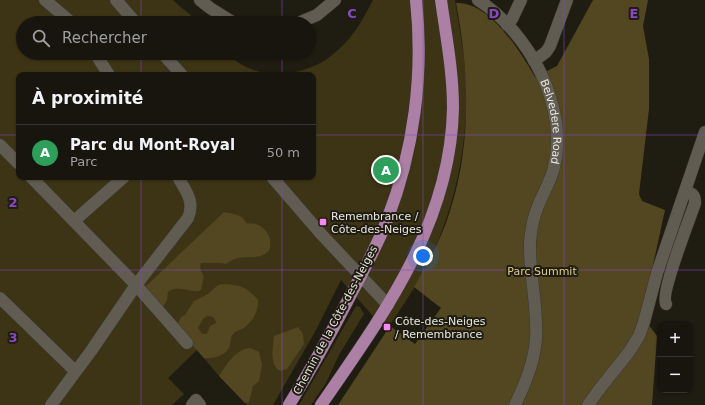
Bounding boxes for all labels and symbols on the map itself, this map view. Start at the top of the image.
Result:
text: C [347,6,357,21]
text: D [489,6,500,21]
text: E [630,6,638,21]
street label: Belvedere Road [537,77,563,165]
pin: A [373,155,399,185]
text: 2 [8,195,18,210]
place label: Remembrance / Côte-des-Neiges [331,210,422,236]
marker: Remembrance / Côte-des-Neiges [318,217,328,227]
street label: Chemin de la Côte-des-Neiges [291,243,380,397]
your location [413,246,433,266]
park label: Parc Summit [507,265,577,278]
place label: Côte-des-Neiges / Remembrance [395,315,486,341]
marker: Côte-des-Neiges / Remembrance [382,322,392,332]
text: 3 [8,330,18,345]

